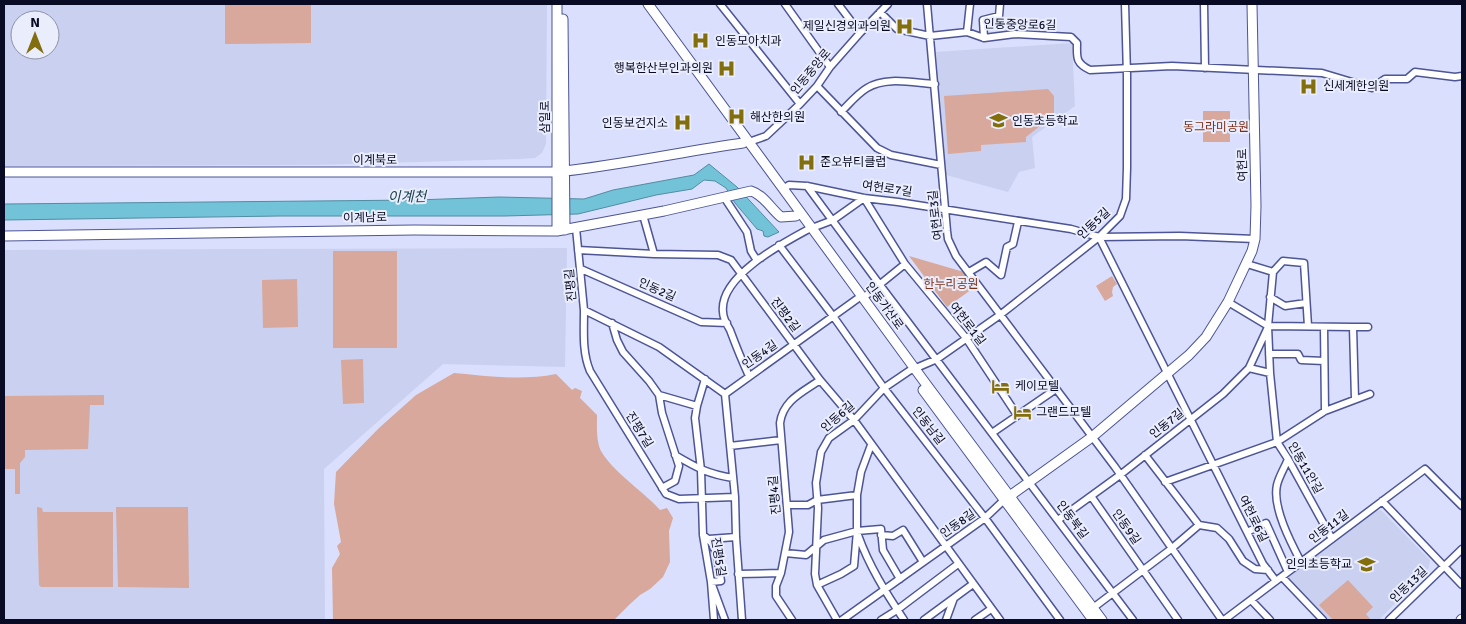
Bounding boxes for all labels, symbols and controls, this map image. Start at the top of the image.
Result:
north arrow [10,10,60,60]
text: N [30,14,40,31]
hospital icon: 제일신경외과의원 [895,16,915,36]
street label: 인동중앙로6길 [984,17,1056,33]
place label: 제일신경외과의원 [803,19,891,34]
hospital icon: 인동모아치과 [691,31,711,51]
place label: 인동모아치과 [715,34,781,49]
street label: 인동중앙로 [788,46,834,98]
hospital icon: 행복한산부인과의원 [717,58,737,78]
place label: 행복한산부인과의원 [614,61,713,76]
hospital icon: 신세계한의원 [1299,76,1319,96]
place label: 신세계한의원 [1323,79,1389,94]
street label: 삼일로 [538,100,553,134]
hospital icon: 해산한의원 [726,107,746,127]
place label: 해산한의원 [750,110,805,125]
school or university icon: 인동초등학교 [988,111,1008,131]
hospital icon: 인동보건지소 [672,113,692,133]
place label: 인동초등학교 [1012,114,1078,129]
place label: 인동보건지소 [602,116,668,131]
park label: 동그라미공원 [1183,120,1249,135]
street label: 여헌로 [1235,148,1251,182]
hospital icon: 준오뷰티클럽 [796,152,816,172]
street label: 이계북로 [353,153,397,168]
place label: 준오뷰티클럽 [820,155,886,170]
street label: 여헌로7길 [861,178,913,200]
water label: 이계천 [388,188,428,206]
street label: 여헌로3길 [925,189,947,241]
street label: 인동5길 [1074,205,1114,243]
street label: 이계남로 [343,210,387,226]
street label: 진평길 [562,268,580,302]
street label: 인동2길 [636,275,678,305]
park label: 한누리공원 [923,277,979,292]
street label: 인동가산로 [862,279,906,333]
street label: 진평2길 [767,295,803,335]
street label: 여헌로1길 [946,299,988,349]
street label: 인동4길 [739,337,781,373]
hotel icon: 케이모텔 [991,376,1011,396]
place label: 케이모텔 [1015,379,1059,394]
street label: 인동6길 [818,398,858,436]
hotel icon: 그랜드모텔 [1012,402,1032,422]
street label: 인동남길 [908,404,948,448]
place label: 그랜드모텔 [1036,405,1091,420]
street label: 인동7길 [1147,406,1187,442]
street label: 진평7길 [622,409,656,451]
street label: 인동11안길 [1284,440,1326,496]
street label: 진평4길 [766,475,784,515]
street label: 여헌로6길 [1235,493,1271,545]
street label: 인동북길 [1053,498,1091,542]
street label: 인동8길 [937,506,979,542]
street label: 인동9길 [1108,506,1144,548]
street label: 인동11길 [1306,507,1352,547]
street label: 진평5길 [707,536,729,578]
school or university icon: 인의초등학교 [1356,554,1376,574]
place label: 인의초등학교 [1286,557,1352,572]
street label: 인동13길 [1387,564,1431,606]

